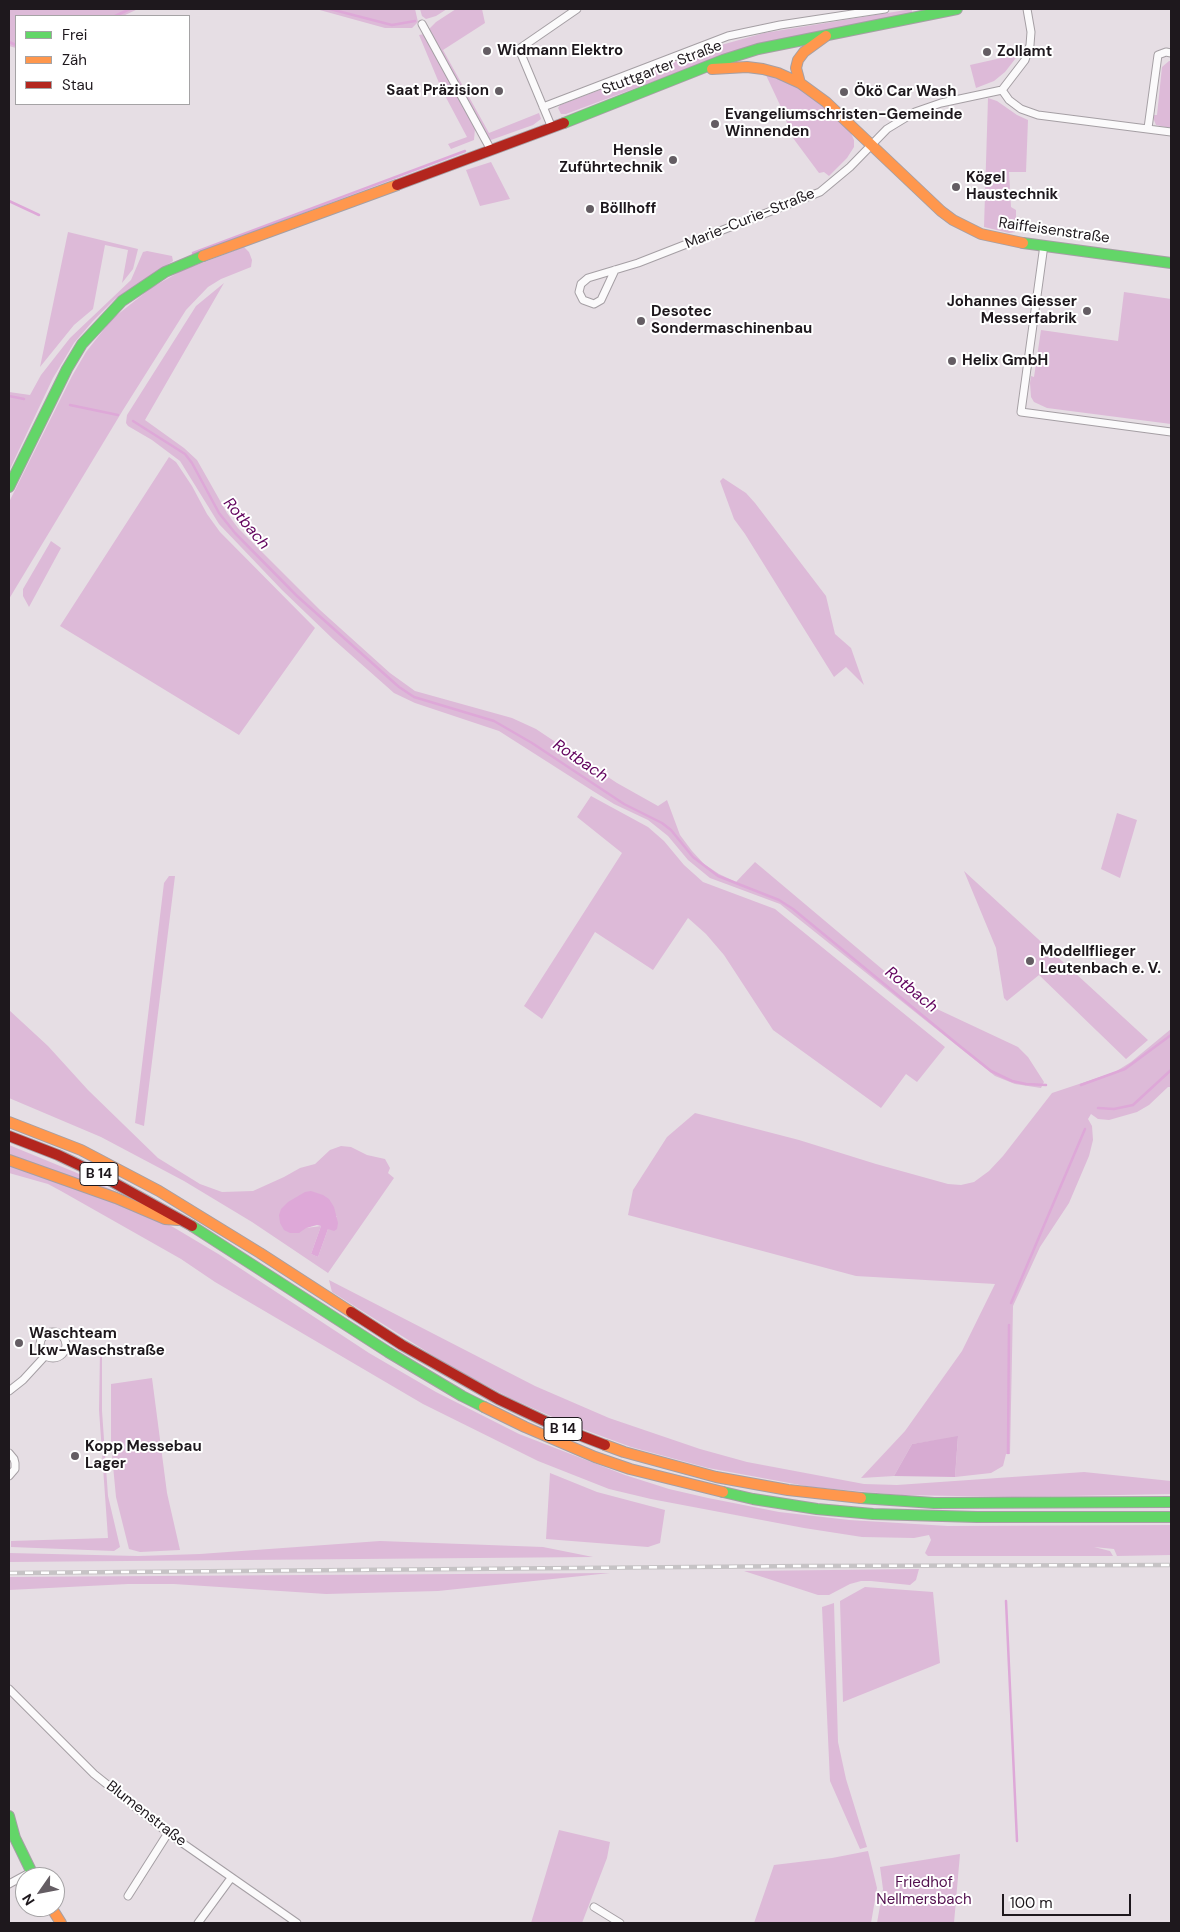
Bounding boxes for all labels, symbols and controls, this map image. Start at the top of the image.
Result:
legend [15,15,190,105]
text: Frei [62,25,87,45]
street label: Stuttgarter Straße [599,37,725,99]
place label: Widmann Elektro [497,42,623,60]
place label: Zollamt [997,43,1052,61]
marker: Widmann Elektro [481,45,493,57]
marker: Zollamt [981,46,993,58]
text: Zäh [62,50,87,70]
text: Stau [62,75,93,95]
place label: Saat Präzision [386,82,489,100]
place label: Ökö Car Wash [854,83,956,101]
marker: Saat Präzision [493,85,505,97]
marker: Ökö Car Wash [838,86,850,98]
place label: Evangeliumschristen-Gemeinde Winnenden [725,106,963,141]
marker: Evangeliumschristen-Gemeinde Winnenden [709,118,721,130]
place label: Hensle Zuführtechnik [559,142,663,177]
marker: Hensle Zuführtechnik [667,154,679,166]
place label: Kögel Haustechnik [966,169,1058,204]
marker: Kögel Haustechnik [950,181,962,193]
street label: Marie-Curie-Straße [683,185,817,253]
place label: Böllhoff [600,200,656,218]
marker: Böllhoff [584,203,596,215]
street label: Raiffeisenstraße [997,214,1111,248]
place label: Johannes Giesser Messerfabrik [947,293,1077,328]
place label: Desotec Sondermaschinenbau [651,303,812,338]
marker: Johannes Giesser Messerfabrik [1081,305,1093,317]
marker: Desotec Sondermaschinenbau [635,315,647,327]
place label: Helix GmbH [962,352,1048,370]
marker: Helix GmbH [946,355,958,367]
water label: Rotbach [219,494,273,554]
water label: Rotbach [549,736,611,786]
place label: Modellflieger Leutenbach e. V. [1040,943,1161,978]
marker: Modellflieger Leutenbach e. V. [1024,955,1036,967]
water label: Rotbach [881,963,941,1017]
road number: B 14 [80,1162,118,1186]
place label: Waschteam Lkw-Waschstraße [29,1325,165,1360]
marker: Waschteam Lkw-Waschstraße [13,1337,25,1349]
road number: B 14 [544,1418,582,1440]
place label: Kopp Messebau Lager [85,1438,202,1473]
marker: Kopp Messebau Lager [69,1450,81,1462]
street label: Blumenstraße [102,1777,190,1851]
north arrow [15,1867,65,1917]
park label: Friedhof Nellmersbach [876,1874,972,1909]
scale bar [1005,1884,1134,1916]
text: N [18,1890,39,1909]
text: 100 m [1010,1893,1053,1913]

